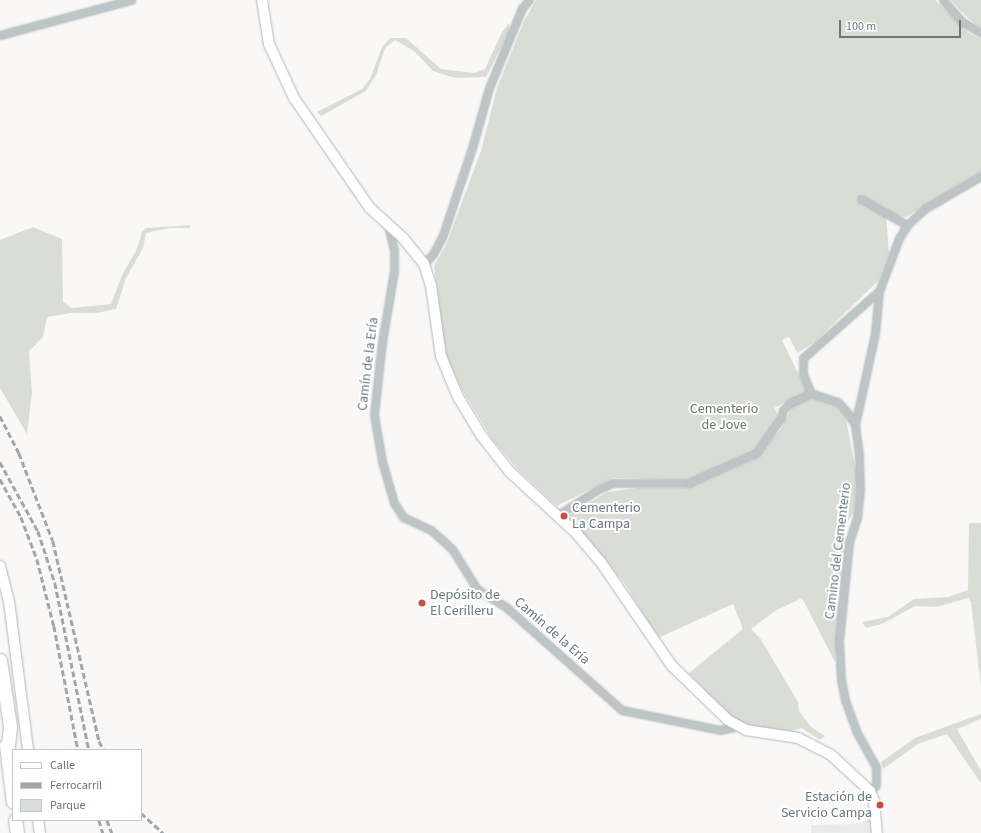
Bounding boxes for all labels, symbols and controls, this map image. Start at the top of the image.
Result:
scale bar [841,12,963,38]
text: 100 m [846,18,876,35]
street label: Camín de la Ería [354,316,382,412]
park label: Cementerio de Jove [690,401,758,434]
street label: Camino del Cementerio [821,482,855,620]
place label: Cementerio La Campa [572,500,641,532]
marker: Cementerio La Campa [559,511,569,521]
place label: Depósito de El Cerilleru [430,587,500,620]
street label: Camín de la Ería [511,594,593,668]
marker: Depósito de El Cerilleru [417,598,427,608]
legend [12,749,142,821]
text: Calle [50,757,75,774]
text: Ferrocarril [50,777,102,794]
place label: Estación de Servicio Campa [781,789,872,822]
text: Parque [50,797,86,814]
marker: Estación de Servicio Campa [875,800,885,810]

